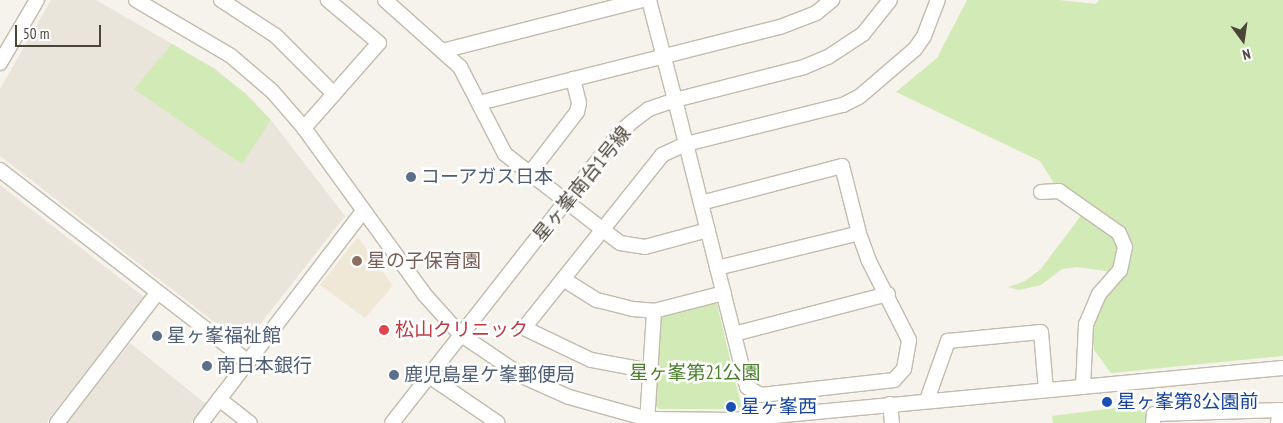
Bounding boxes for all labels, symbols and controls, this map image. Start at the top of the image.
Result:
scale bar [18,15,104,47]
north arrow [1218,15,1268,65]
text: 50 m [23,24,49,43]
text: N [1241,45,1252,64]
street label: 星ヶ峯南台1号線 [529,122,635,246]
place label: コーアガス日本 [421,166,554,188]
marker: コーアガス日本 [405,171,417,183]
place label: 星の子保育園 [367,250,481,272]
marker: 星の子保育園 [351,255,363,267]
place label: 松山クリニック [395,319,528,341]
marker: 松山クリニック [377,323,391,337]
place label: 星ヶ峯福祉館 [167,325,281,347]
marker: 星ヶ峯福祉館 [151,330,163,342]
place label: 南日本銀行 [217,355,312,377]
marker: 南日本銀行 [201,360,213,372]
park label: 星ヶ峯第21公園 [629,362,761,384]
place label: 鹿児島星ケ峯郵便局 [404,364,575,386]
marker: 鹿児島星ケ峯郵便局 [388,369,400,381]
place label: 星ヶ峯第8公園前 [1117,391,1259,413]
place label: 星ヶ峯西 [741,396,817,418]
marker: 星ヶ峯第8公園前 [1101,396,1113,408]
marker: 星ヶ峯西 [725,401,737,413]

